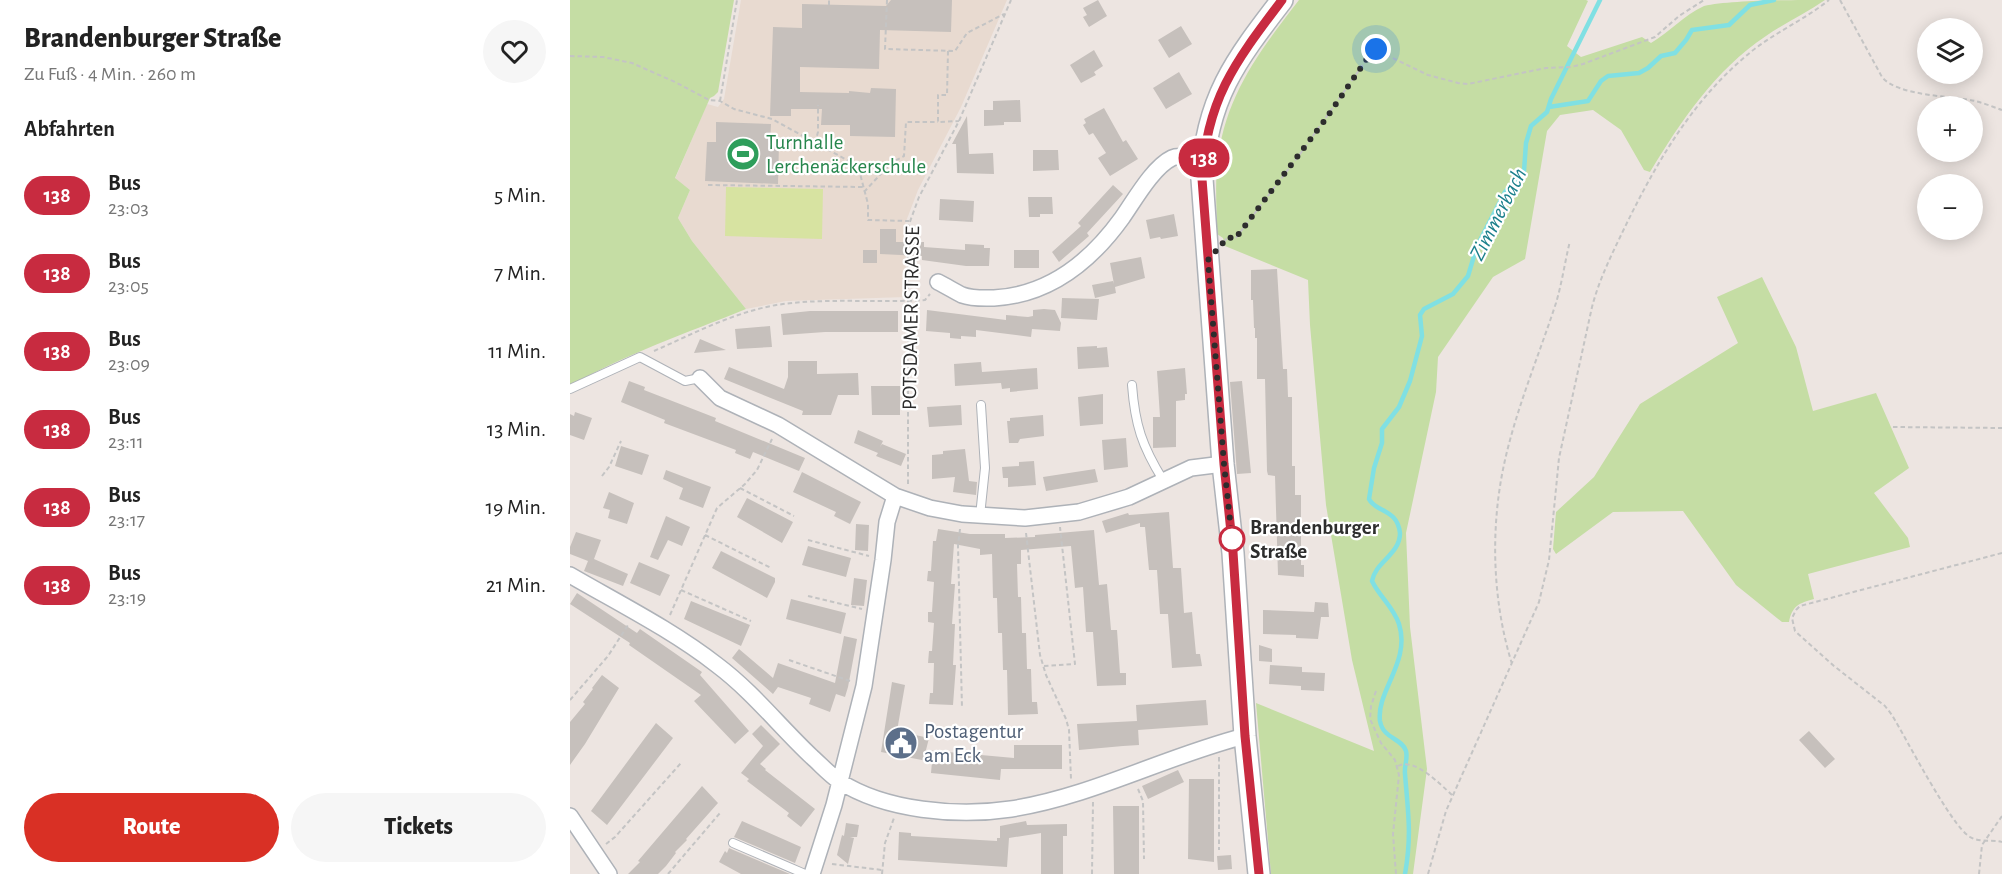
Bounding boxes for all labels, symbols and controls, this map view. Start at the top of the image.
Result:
map controls [1917,18,1983,240]
button: layers [1917,18,1983,84]
button: heart [483,20,546,83]
text: Brandenburger Straße [24,25,281,53]
your location [1361,34,1391,64]
text: Zu Fuß · 4 Min. · 260 m [24,64,196,84]
button: + [1917,96,1983,162]
text: Abfahrten [24,118,115,140]
place label: Turnhalle Lerchenäckerschule [766,132,926,177]
sports icon: Turnhalle Lerchenäckerschule [725,136,761,172]
line badge: 138 [1170,138,1238,178]
text: 138 [1191,148,1217,169]
water label: Zimmerbach [1465,164,1531,264]
text: Bus [108,172,141,194]
button: − [1917,174,1983,240]
text: 5 Min. [494,184,546,206]
text: 138 [44,185,70,206]
text: 23:03 [108,198,149,218]
street label: POTSDAMER STRASSE [899,226,923,410]
text: Bus [108,250,141,272]
text: 7 Min. [494,262,546,284]
text: 138 [44,263,70,284]
text: 23:05 [108,276,149,296]
text: Bus [108,328,141,350]
text: 11 Min. [488,340,546,362]
text: 138 [44,341,70,362]
text: 23:09 [108,354,150,374]
text: Bus [108,406,141,428]
text: 13 Min. [487,418,546,440]
text: 138 [44,419,70,440]
text: 23:11 [108,432,144,452]
text: Bus [108,484,141,506]
text: 19 Min. [485,496,546,518]
text: 138 [44,497,70,518]
text: 23:17 [108,510,145,530]
place label: Brandenburger Straße [1250,517,1380,562]
marker: Brandenburger Straße [1219,526,1245,552]
text: Bus [108,562,141,584]
text: 21 Min. [486,574,546,596]
text: 138 [44,575,70,596]
text: 23:19 [108,588,146,608]
place label: Postagentur am Eck [924,721,1023,766]
public building icon: Postagentur am Eck [883,725,919,761]
button: Route [24,793,279,862]
button: Tickets [291,793,546,862]

